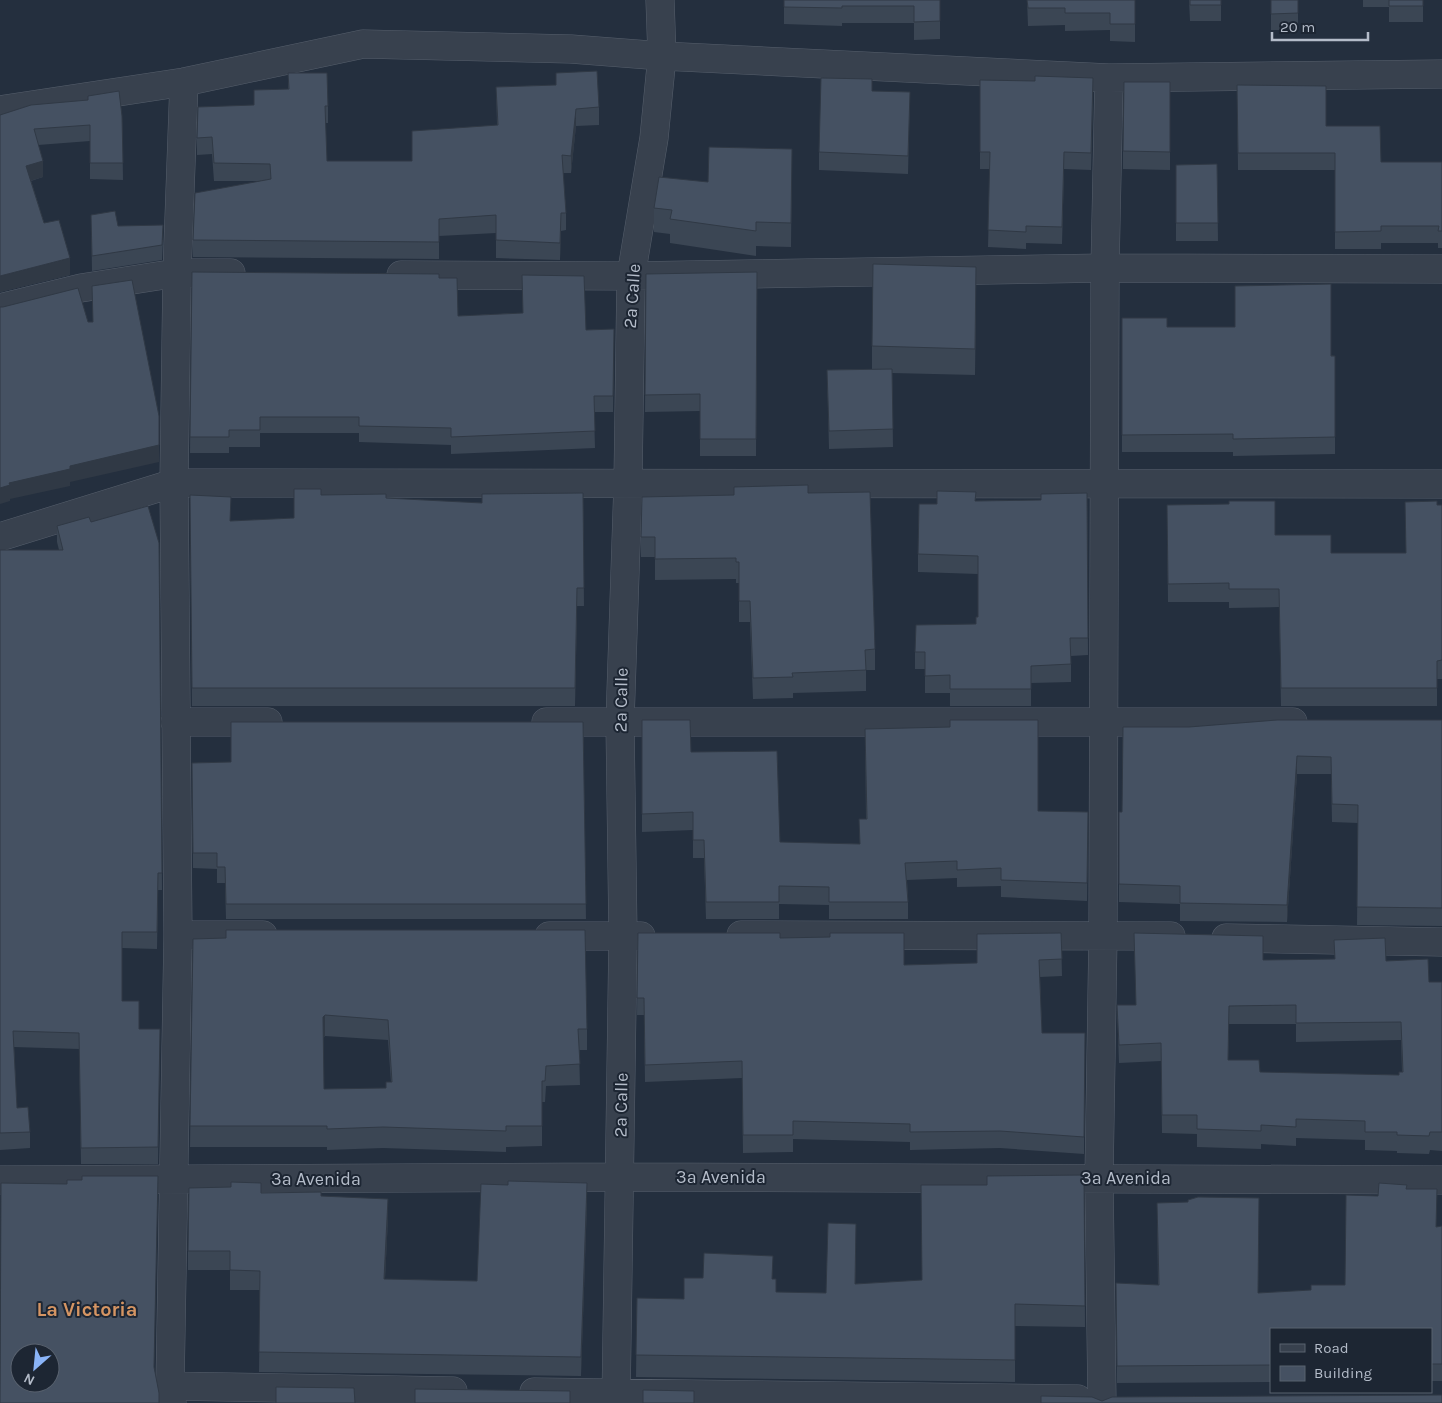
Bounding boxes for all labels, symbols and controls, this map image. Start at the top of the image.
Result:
scale bar [1272,10,1368,42]
text: 20 m [1280,18,1315,36]
street label: 2a Calle [619,263,645,329]
street label: 2a Calle [609,667,633,733]
street label: 2a Calle [609,1072,633,1138]
street label: 3a Avenida [676,1166,766,1188]
street label: 3a Avenida [1081,1167,1171,1189]
street label: 3a Avenida [271,1168,361,1190]
district label: La Victoria [36,1298,138,1321]
legend [1270,1328,1432,1393]
text: Road [1314,1339,1349,1357]
north arrow [10,1343,60,1393]
text: Building [1314,1364,1372,1382]
text: N [21,1369,38,1389]

